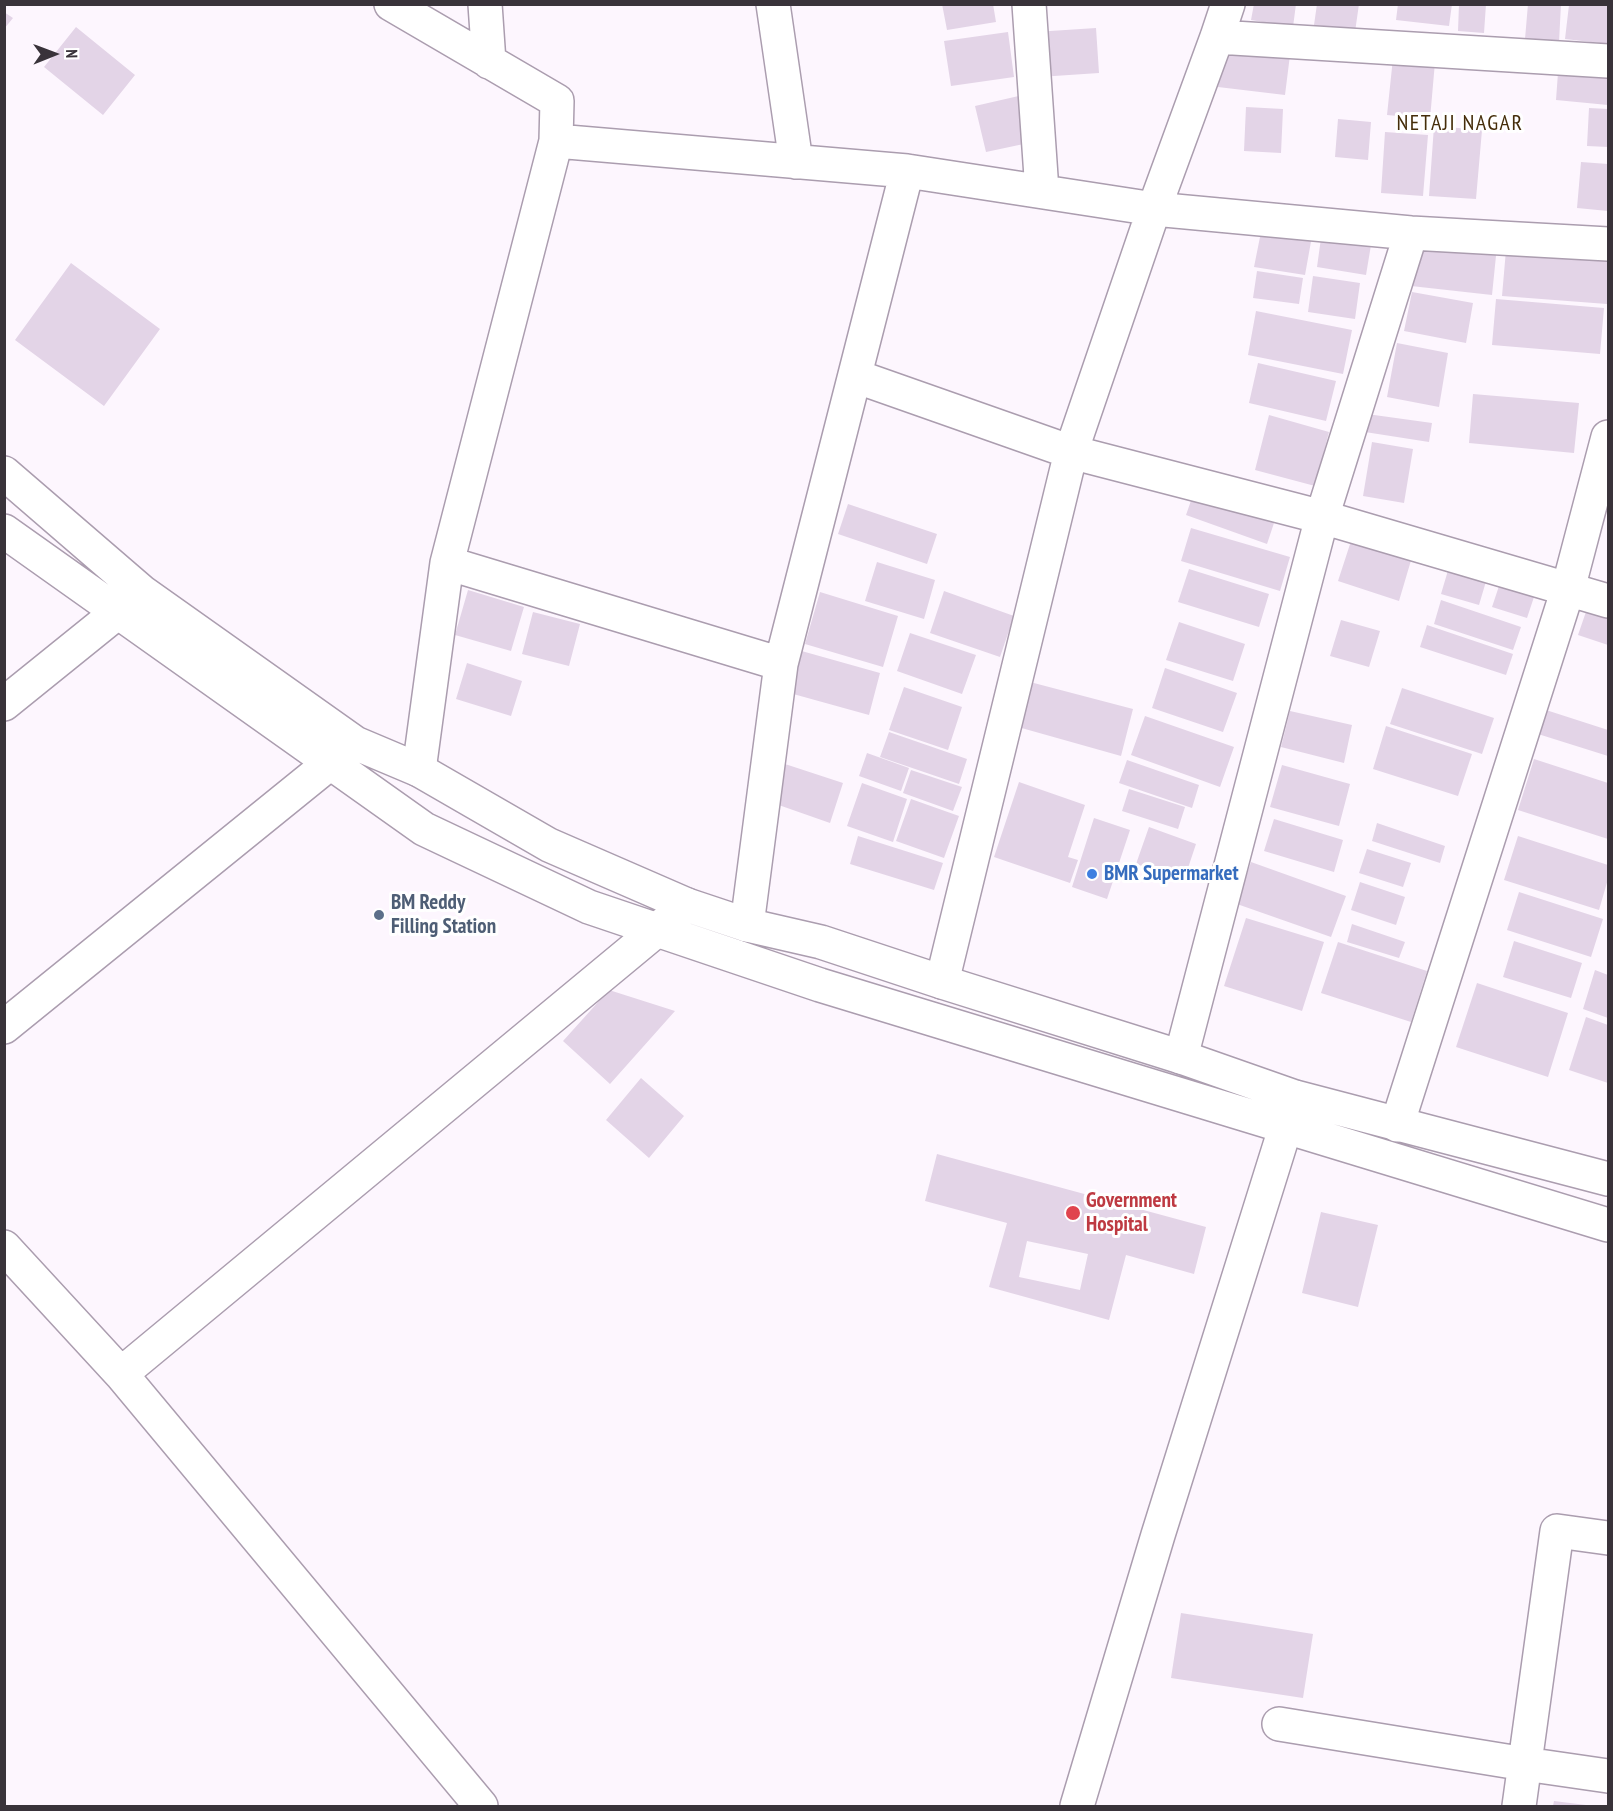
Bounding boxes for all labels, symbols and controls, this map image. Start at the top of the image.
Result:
north arrow [24,24,84,84]
text: N [62,49,82,58]
district label: NETAJI NAGAR [1397,111,1523,137]
place label: BMR Supermarket [1104,861,1239,887]
marker: BMR Supermarket [1085,867,1099,881]
place label: BM Reddy Filling Station [391,890,496,940]
marker: BM Reddy Filling Station [372,908,386,922]
place label: Government Hospital [1086,1188,1177,1238]
marker: Government Hospital [1064,1204,1082,1222]

